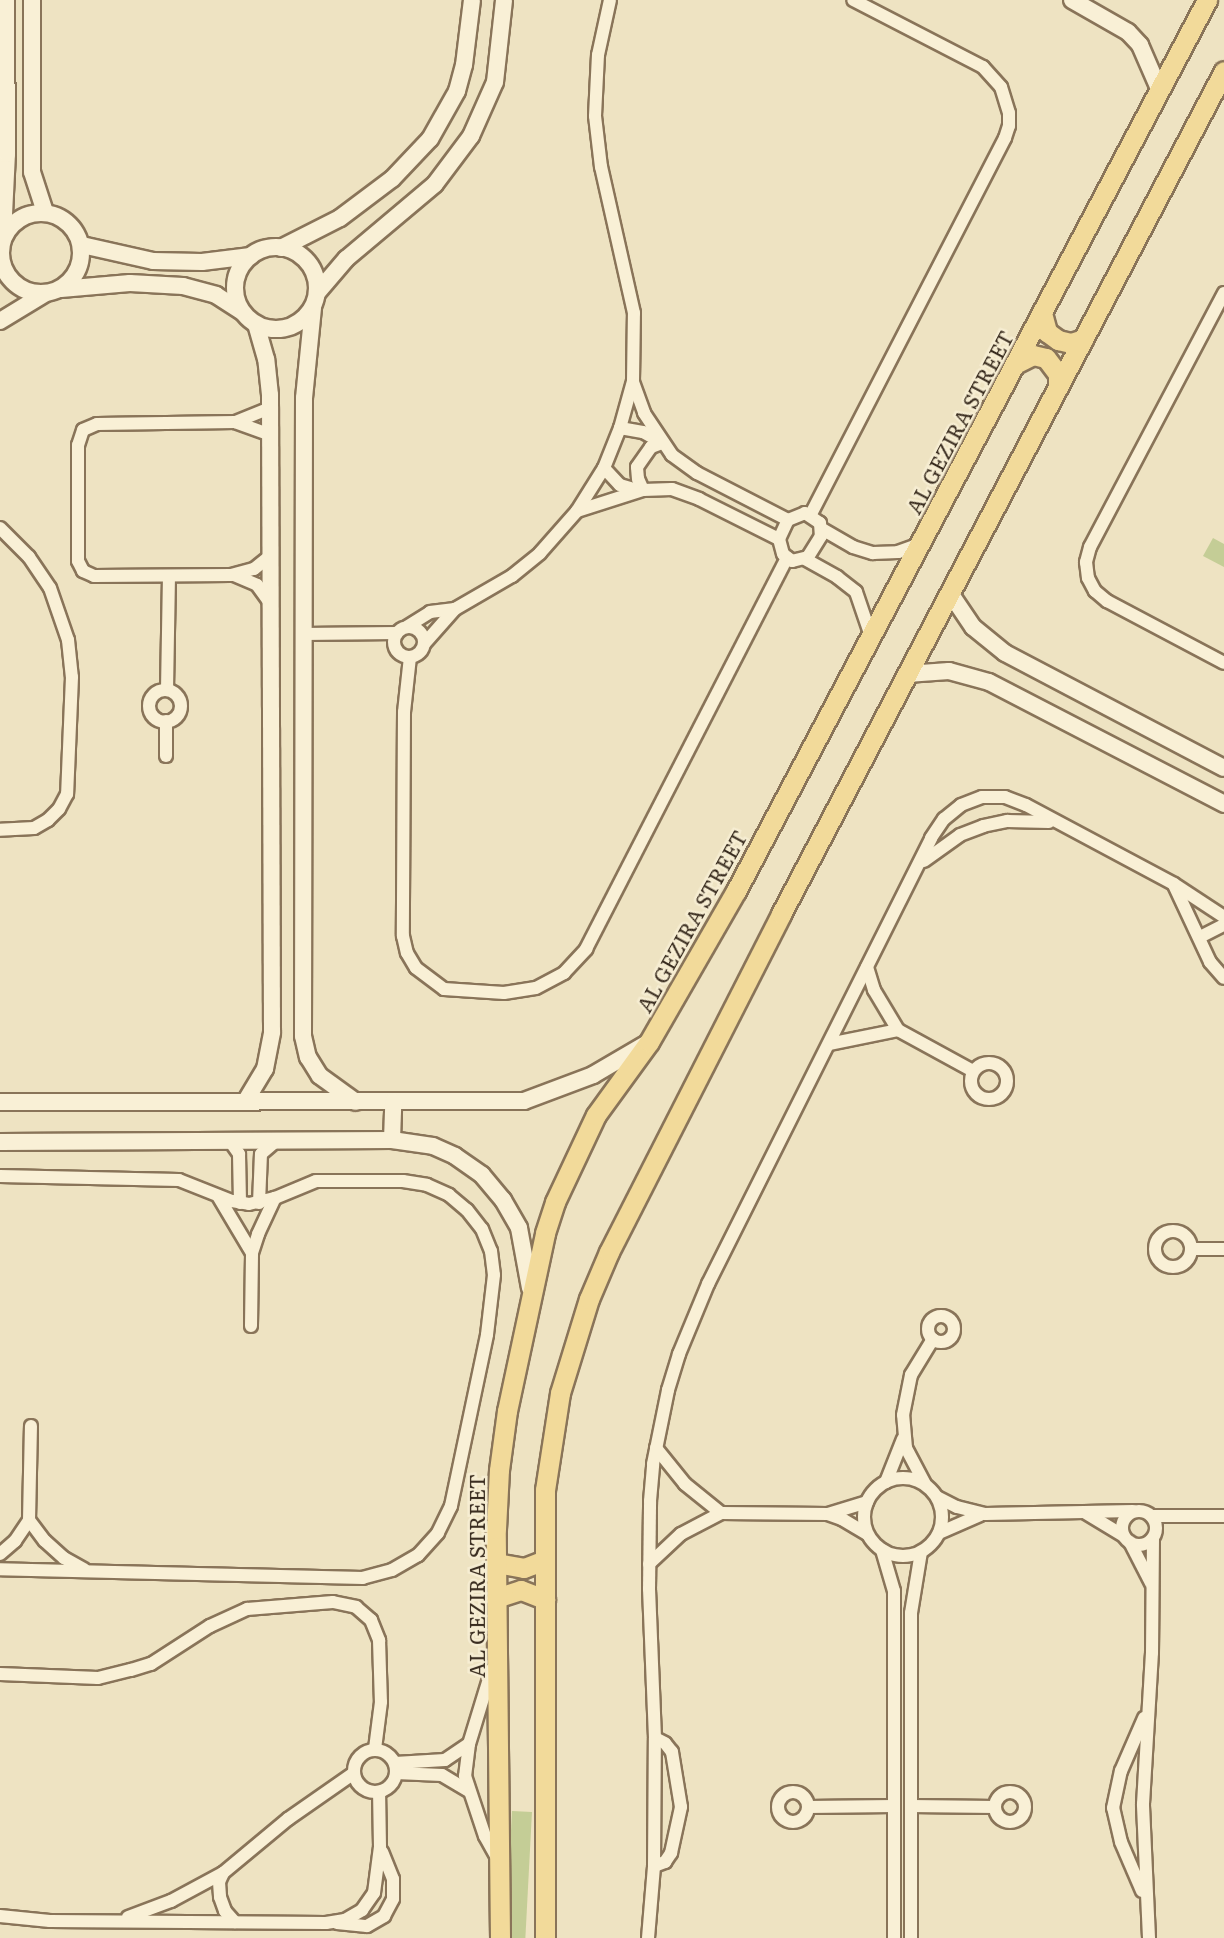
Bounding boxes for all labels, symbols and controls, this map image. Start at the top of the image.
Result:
street label: AL GEZIRA STREET [900,326,1018,518]
street label: AL GEZIRA STREET [631,826,751,1016]
street label: AL GEZIRA STREET [463,1474,489,1678]

